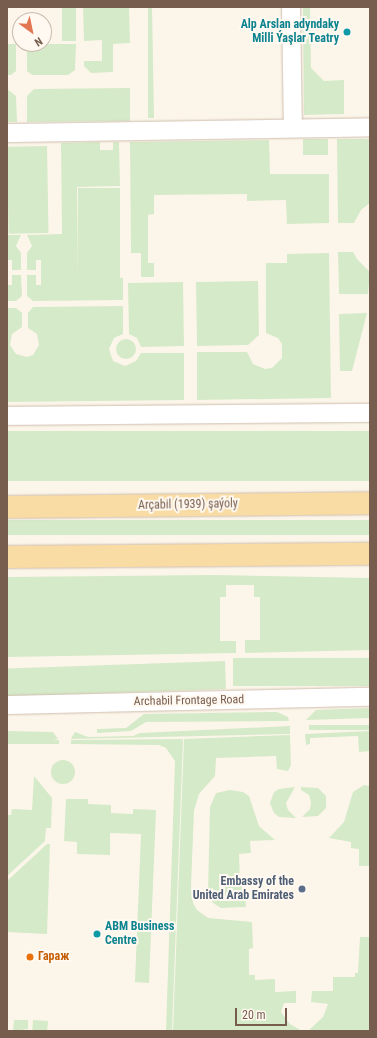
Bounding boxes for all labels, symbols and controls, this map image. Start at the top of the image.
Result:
north arrow [12,12,52,52]
place label: Alp Arslan adyndaky Milli Ýaşlar Teatry [241,18,339,46]
marker: Alp Arslan adyndaky Milli Ýaşlar Teatry [342,27,352,37]
text: N [32,34,45,49]
street label: Arçabil (1939) şaýoly [138,497,238,513]
street label: Archabil Frontage Road [134,693,244,709]
place label: Embassy of the United Arab Emirates [193,875,294,903]
marker: Embassy of the United Arab Emirates [297,884,307,894]
place label: ABM Business Centre [105,920,174,948]
marker: ABM Business Centre [92,929,102,939]
place label: Гараж [38,950,69,964]
marker: Гараж [25,952,35,962]
scale bar [237,1000,289,1026]
text: 20 m [242,1008,266,1022]

